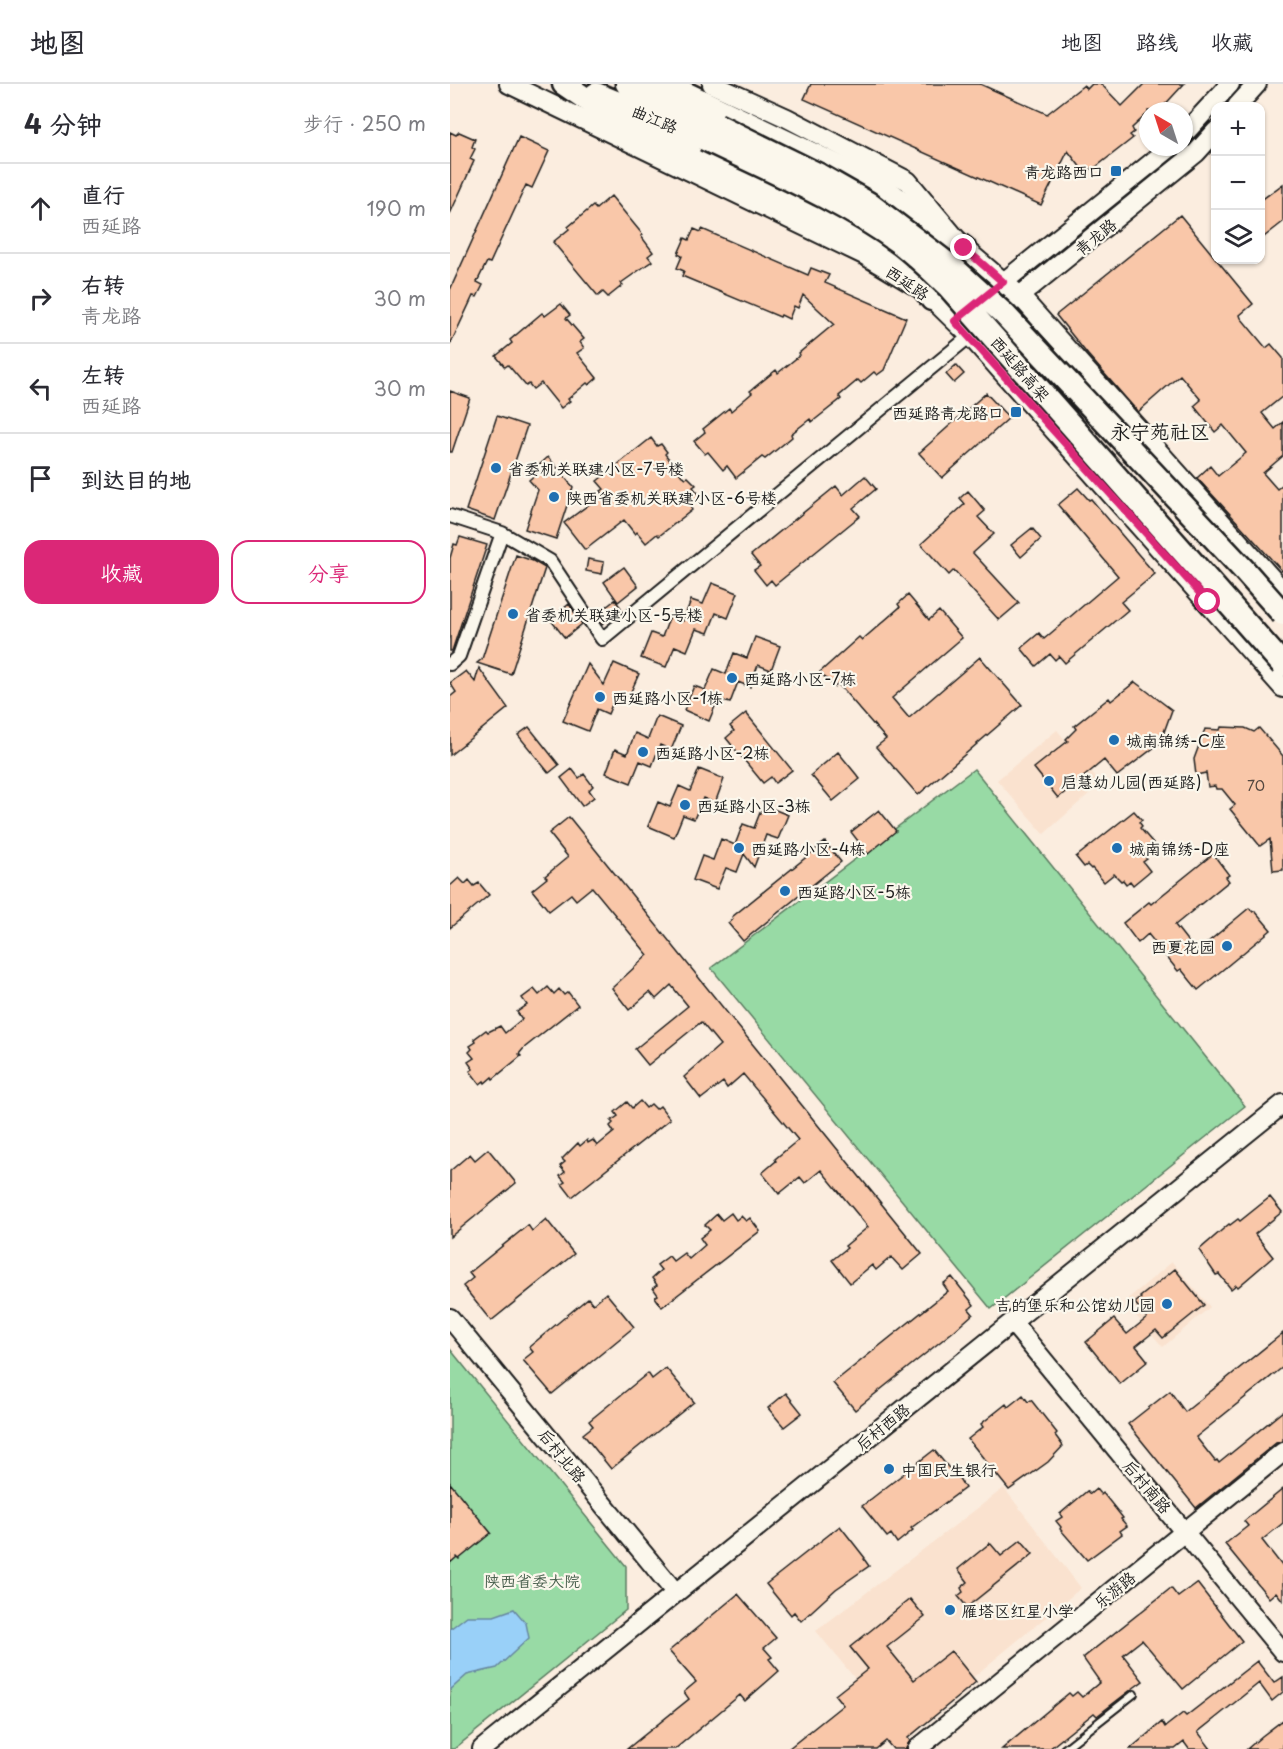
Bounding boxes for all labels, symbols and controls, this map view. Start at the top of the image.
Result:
text: 地图 [30,20,86,63]
text: 地图 [1061,25,1103,57]
text: 路线 [1136,25,1178,57]
text: 收藏 [1211,25,1253,57]
street label: 曲江路 [628,98,682,138]
north arrow [1139,102,1193,156]
map controls [1211,102,1265,264]
button: + [1211,102,1265,156]
text: 4 分钟 [24,104,102,143]
text: 步行 · 250 m [303,108,426,138]
button: − [1211,156,1265,210]
place label: 青龙路西口 [1024,159,1104,183]
marker: 青龙路西口 [1109,164,1123,178]
text: 直行 [81,177,125,210]
icon: ahead [24,192,57,225]
text: 190 m [367,193,426,223]
text: 西延路 [81,210,141,240]
button: layers [1211,210,1265,264]
street label: 青龙路 [1069,212,1121,260]
route end [950,234,976,260]
street label: 西延路 [881,259,935,305]
text: 右转 [81,267,125,300]
icon: right [24,282,57,315]
text: 30 m [373,283,426,313]
text: 青龙路 [81,300,141,330]
street label: 西延路高架 [986,330,1056,406]
text: 左转 [81,357,125,390]
icon: left [24,372,57,405]
text: 30 m [373,373,426,403]
text: 西延路 [81,390,141,420]
place label: 西延路青龙路口 [892,400,1004,424]
marker: 西延路青龙路口 [1009,405,1023,419]
district label: 永宁苑社区 [1110,416,1210,446]
place label: 省委机关联建小区-7号楼 [508,456,684,480]
marker: 省委机关联建小区-7号楼 [489,461,503,475]
icon: arrive [24,462,57,495]
text: 到达目的地 [81,462,191,495]
place label: 陕西省委机关联建小区-6号楼 [566,485,777,509]
marker: 陕西省委机关联建小区-6号楼 [547,490,561,504]
button: 收藏 [24,540,219,604]
button: 分享 [231,540,426,604]
route start [1194,588,1220,614]
place label: 省委机关联建小区-5号楼 [525,602,703,626]
marker: 省委机关联建小区-5号楼 [506,607,520,621]
place label: 西延路小区-7栋 [744,666,856,690]
marker: 西延路小区-7栋 [725,671,739,685]
place label: 西延路小区-1栋 [612,685,723,709]
marker: 西延路小区-1栋 [593,690,607,704]
place label: 城南锦绣-C座 [1126,728,1226,752]
marker: 城南锦绣-C座 [1107,733,1121,747]
place label: 西延路小区-2栋 [655,740,770,764]
marker: 西延路小区-2栋 [636,745,650,759]
place label: 启慧幼儿园(西延路) [1061,769,1202,793]
marker: 启慧幼儿园(西延路) [1042,774,1056,788]
house number: 70 [1247,775,1265,796]
place label: 西延路小区-3栋 [697,793,811,817]
marker: 西延路小区-3栋 [678,798,692,812]
place label: 西延路小区-4栋 [751,836,865,860]
place label: 城南锦绣-D座 [1129,836,1229,860]
marker: 西延路小区-4栋 [732,841,746,855]
marker: 城南锦绣-D座 [1110,841,1124,855]
place label: 西延路小区-5栋 [797,879,911,903]
marker: 西延路小区-5栋 [778,884,792,898]
place label: 西夏花园 [1151,934,1215,958]
marker: 西夏花园 [1220,939,1234,953]
place label: 吉的堡乐和公馆幼儿园 [995,1292,1155,1316]
marker: 吉的堡乐和公馆幼儿园 [1160,1297,1174,1311]
street label: 后村西路 [850,1397,914,1455]
street label: 后村北路 [534,1423,592,1487]
street label: 后村南路 [1118,1454,1178,1518]
place label: 中国民生银行 [901,1457,997,1481]
marker: 中国民生银行 [882,1462,896,1476]
street label: 乐游路 [1088,1565,1140,1613]
park label: 陕西省委大院 [484,1568,580,1592]
place label: 雁塔区红星小学 [962,1598,1074,1622]
marker: 雁塔区红星小学 [943,1603,957,1617]

